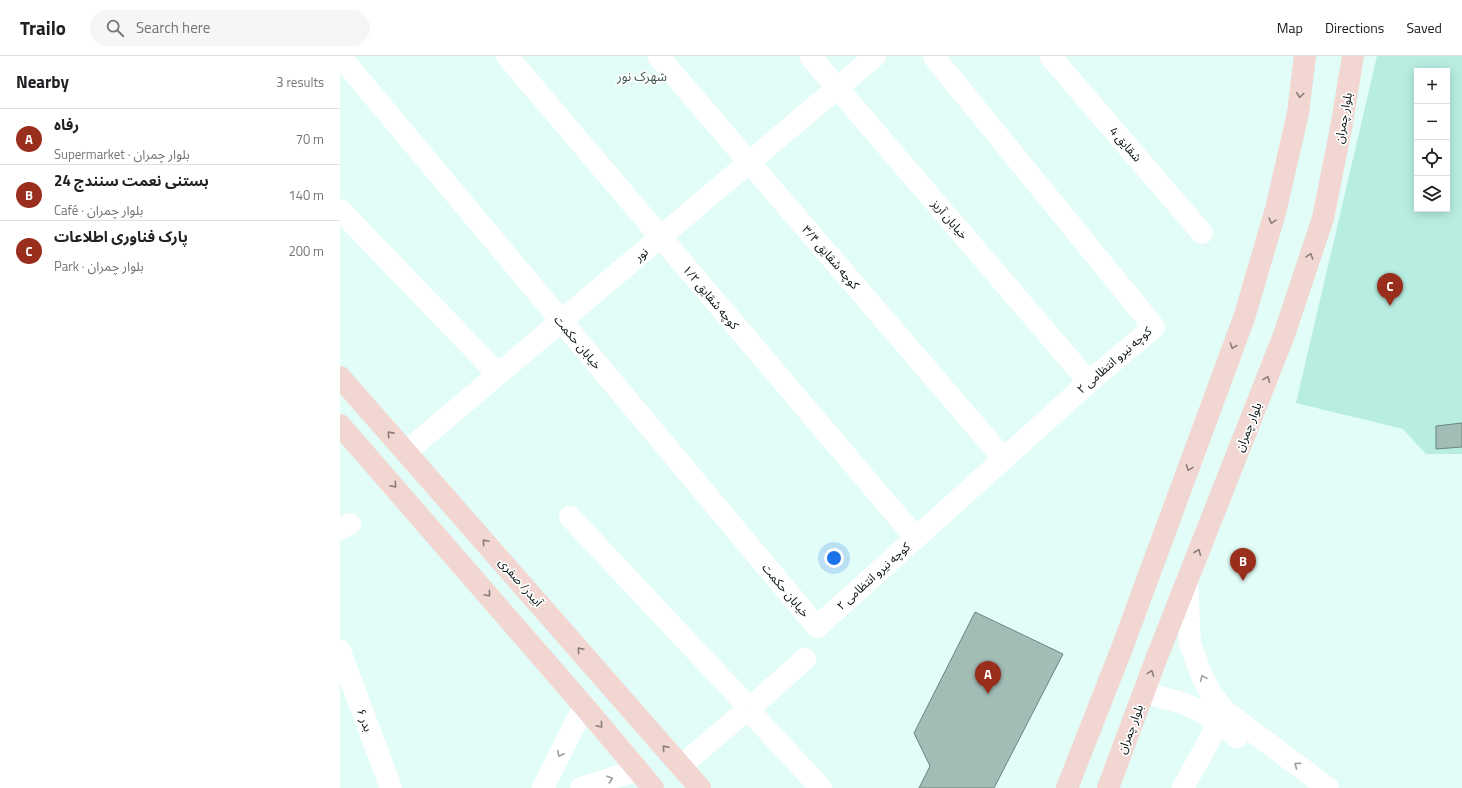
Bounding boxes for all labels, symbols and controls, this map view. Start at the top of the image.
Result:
search box [90,10,370,46]
text: Trailo [20,13,66,42]
text: Search here [136,16,210,39]
icon: search [104,17,126,39]
text: Map [1277,17,1303,38]
text: Directions [1325,17,1384,38]
text: Saved [1406,17,1442,38]
district label: شهرک نور [616,66,667,86]
map controls [1414,68,1450,212]
button: + [1414,68,1450,104]
text: Nearby [16,69,69,95]
text: 3 results [276,72,324,92]
street label: بلوار چمران [1329,91,1357,145]
one-way arrow [1296,92,1305,98]
button: − [1414,104,1450,140]
text: رفاه [54,113,79,136]
street label: شقایق 4 [1105,122,1147,166]
text: A [25,129,33,149]
text: 70 m [296,129,324,149]
button: locate [1414,140,1450,176]
text: Supermarket · بلوار چمران [54,144,190,164]
text: بستنی نعمت سنندج 24 [54,169,209,192]
button: layers [1414,176,1450,212]
text: B [25,185,33,205]
text: 140 m [288,185,324,205]
street label: خیابان آریز [926,194,973,243]
text: Café · بلوار چمران [54,200,143,220]
one-way arrow [1268,218,1277,225]
street label: کوچه شقایق ۳/۴ [798,221,865,294]
text: پارک فناوری اطلاعات [54,225,188,248]
text: C [25,241,33,261]
text: 200 m [288,241,324,261]
street label: نور [629,242,652,266]
one-way arrow [1305,253,1314,260]
text: Park · بلوار چمران [54,256,144,276]
street label: کوچه شقایق ۱/۲ [678,260,745,334]
pin: C [1377,273,1403,306]
street label: خیابان حکمت [550,311,606,373]
street label: کوچه نیرو انتظامی ۲ [1072,321,1156,398]
one-way arrow [1230,342,1238,349]
one-way arrow [1262,375,1270,382]
street label: بلوار چمران [1229,399,1267,455]
one-way arrow [388,431,395,438]
one-way arrow [1185,464,1193,471]
one-way arrow [389,480,396,488]
street label: کوچه نیرو انتظامی ۲ [832,537,915,614]
one-way arrow [482,539,490,547]
your location [824,548,844,568]
one-way arrow [1194,548,1202,555]
pin: B [1230,548,1256,581]
street label: آبیدر/ صفری [494,553,548,611]
street label: خیابان حکمت [758,559,814,621]
one-way arrow [483,589,490,597]
one-way arrow [577,647,584,655]
pin: A [975,661,1001,694]
one-way arrow [1146,669,1154,676]
one-way arrow [1200,674,1208,682]
street label: بلوار چمران [1112,701,1148,757]
street label: بدر ۶ [352,706,378,734]
one-way arrow [595,720,602,727]
one-way arrow [663,745,670,753]
one-way arrow [558,749,565,757]
one-way arrow [1294,762,1301,770]
one-way arrow [606,775,613,784]

